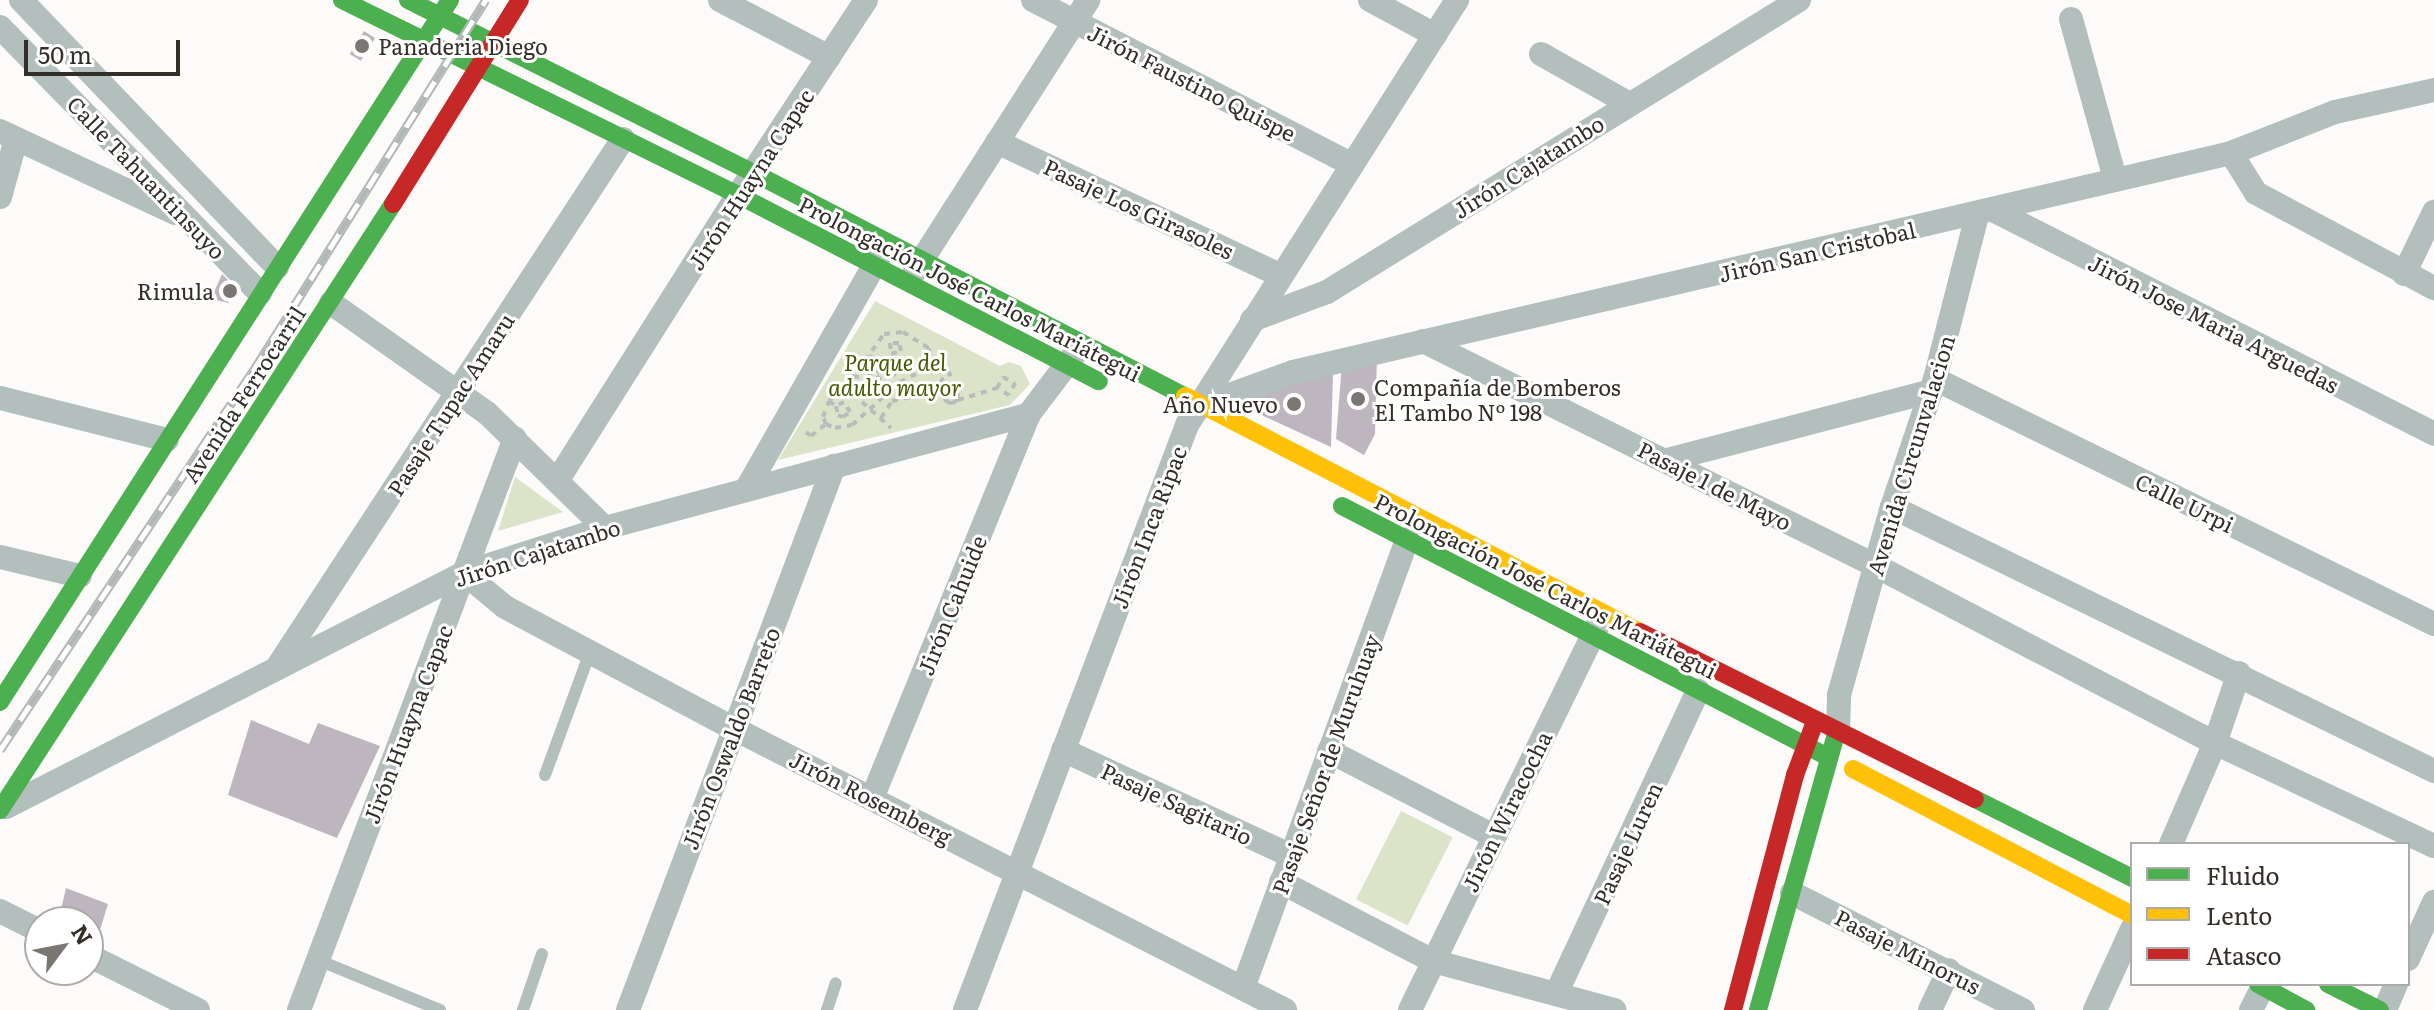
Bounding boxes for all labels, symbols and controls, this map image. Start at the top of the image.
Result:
street label: Jirón Faustino Quispe [1084,18,1300,146]
scale bar [28,24,184,74]
place label: Panaderia Diego [378,33,548,59]
text: 50 m [38,36,92,71]
marker: Panaderia Diego [353,37,371,55]
street label: Jirón Huayna Capac [682,84,818,274]
street label: Calle Tahuantinsuyo [62,90,232,264]
street label: Jirón Cajatambo [1448,109,1608,223]
street label: Pasaje Los Girasoles [1040,152,1238,264]
street label: Prolongación José Carlos Mariátegui [794,190,1146,386]
street label: Jirón San Cristobal [1716,216,1918,286]
street label: Jirón Jose Maria Arguedas [2085,248,2343,398]
place label: Rimula [137,278,214,304]
marker: Rimula [221,282,239,300]
street label: Avenida Ferrocarril [176,301,310,487]
street label: Pasaje Tupac Amaru [381,308,519,500]
street label: Avenida Circunvalacion [1861,332,1959,578]
park label: Parque del adulto mayor [828,348,962,400]
place label: Compañía de Bomberos El Tambo Nº 198 [1374,373,1621,424]
marker: Compañía de Bomberos El Tambo Nº 198 [1349,390,1367,408]
place label: Año Nuevo [1163,391,1278,417]
marker: Año Nuevo [1285,395,1303,413]
street label: Pasaje 1 de Mayo [1634,435,1796,535]
street label: Jirón Inca Ripac [1105,442,1191,612]
street label: Calle Urpi [2132,467,2238,537]
street label: Prolongación José Carlos Mariátegui [1370,487,1722,683]
street label: Jirón Cajatambo [451,513,623,591]
street label: Jirón Cahuide [911,531,991,679]
street label: Jirón Huayna Capac [357,621,457,827]
street label: Jirón Oswaldo Barreto [675,623,785,853]
street label: Pasaje Señor de Muruhuay [1266,630,1384,898]
street label: Jirón Wiracocha [1456,726,1556,896]
street label: Jirón Rosemberg [786,745,956,849]
street label: Pasaje Sagitario [1097,756,1257,850]
street label: Pasaje Luren [1587,777,1667,909]
legend [2130,842,2410,986]
text: Fluido [2206,857,2280,892]
text: Lento [2206,897,2272,932]
street label: Pasaje Minorus [1831,903,1985,999]
north arrow [24,906,104,986]
text: N [64,918,102,951]
text: Atasco [2206,937,2281,972]

